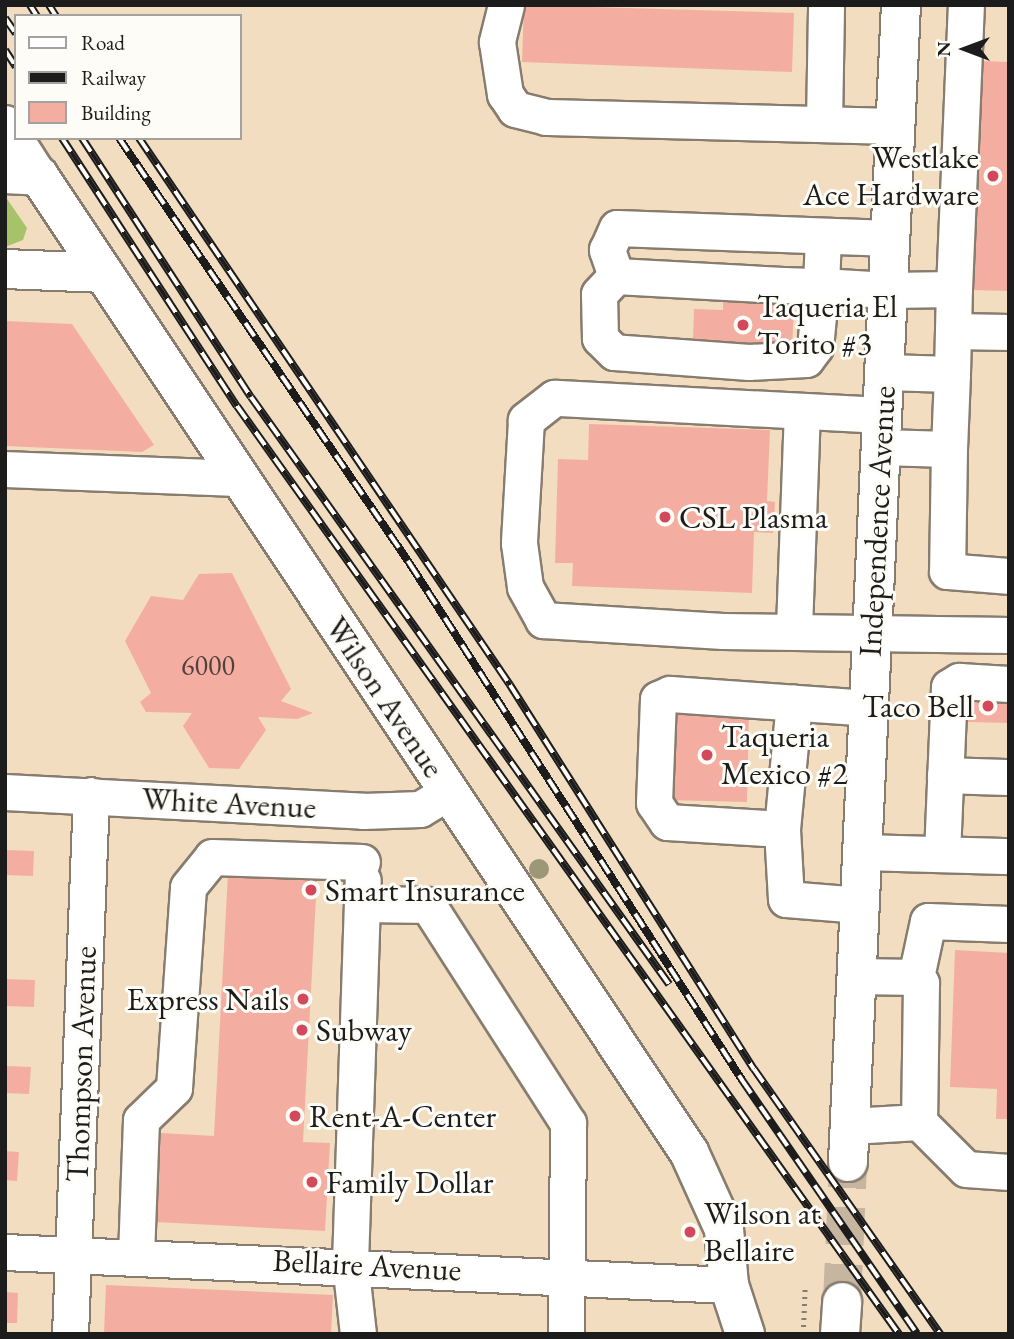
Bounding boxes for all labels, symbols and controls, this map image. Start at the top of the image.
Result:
legend [14,14,242,140]
north arrow [930,14,1000,84]
text: Road [81,29,125,56]
text: N [931,41,956,57]
text: Railway [81,64,146,91]
text: Building [81,99,151,126]
place label: Westlake Ace Hardware [803,139,979,214]
marker: Westlake Ace Hardware [985,168,1001,184]
place label: Taqueria El Torito #3 [757,288,897,363]
marker: Taqueria El Torito #3 [735,317,751,333]
street label: Independence Avenue [851,385,903,657]
place label: CSL Plasma [679,498,828,536]
marker: CSL Plasma [657,509,673,525]
street label: Wilson Avenue [317,609,453,785]
house number: 6000 [181,648,235,682]
place label: Taco Bell [862,687,974,725]
marker: Taco Bell [980,698,996,714]
place label: Taqueria Mexico #2 [721,718,848,793]
marker: Taqueria Mexico #2 [699,747,715,763]
street label: White Avenue [141,779,317,827]
place label: Smart Insurance [325,871,525,909]
marker: Smart Insurance [303,882,319,898]
street label: Thompson Avenue [58,945,104,1183]
place label: Express Nails [126,980,289,1018]
marker: Express Nails [295,991,311,1007]
place label: Subway [316,1011,412,1049]
marker: Subway [294,1022,310,1038]
place label: Rent-A-Center [309,1097,496,1135]
marker: Rent-A-Center [287,1108,303,1124]
place label: Family Dollar [326,1163,493,1201]
marker: Family Dollar [304,1174,320,1190]
place label: Wilson at Bellaire [704,1195,820,1270]
marker: Wilson at Bellaire [682,1224,698,1240]
street label: Bellaire Avenue [272,1241,462,1289]

